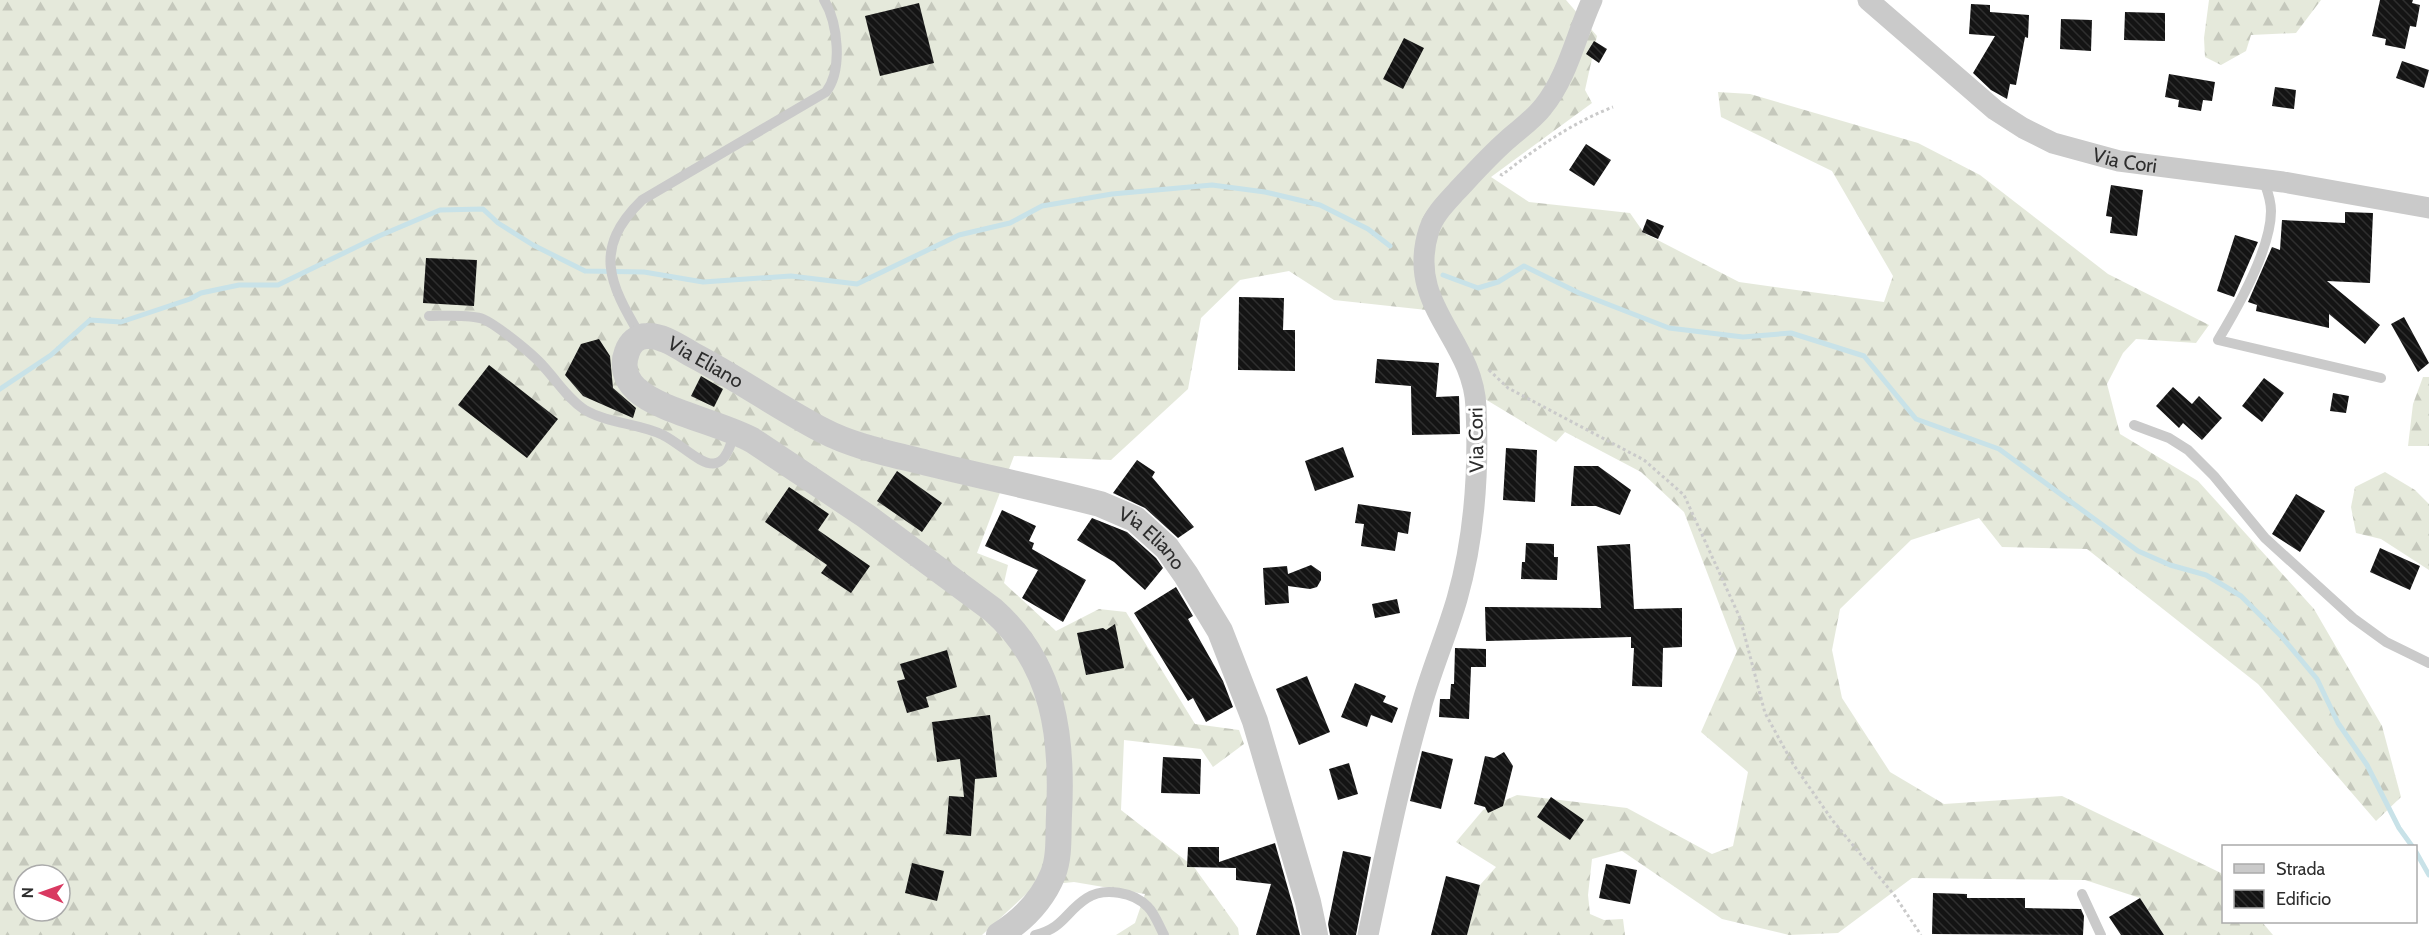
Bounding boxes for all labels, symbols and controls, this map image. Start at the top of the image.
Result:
street label: Via Cori [2090,142,2159,178]
street label: Via Eliano [664,331,748,393]
street label: Via Cori [1463,407,1489,473]
street label: Via Eliano [1115,501,1190,574]
legend [2222,845,2417,923]
text: Strada [2276,858,2326,880]
north arrow [12,863,72,923]
text: N [18,887,37,899]
text: Edificio [2276,888,2331,910]

